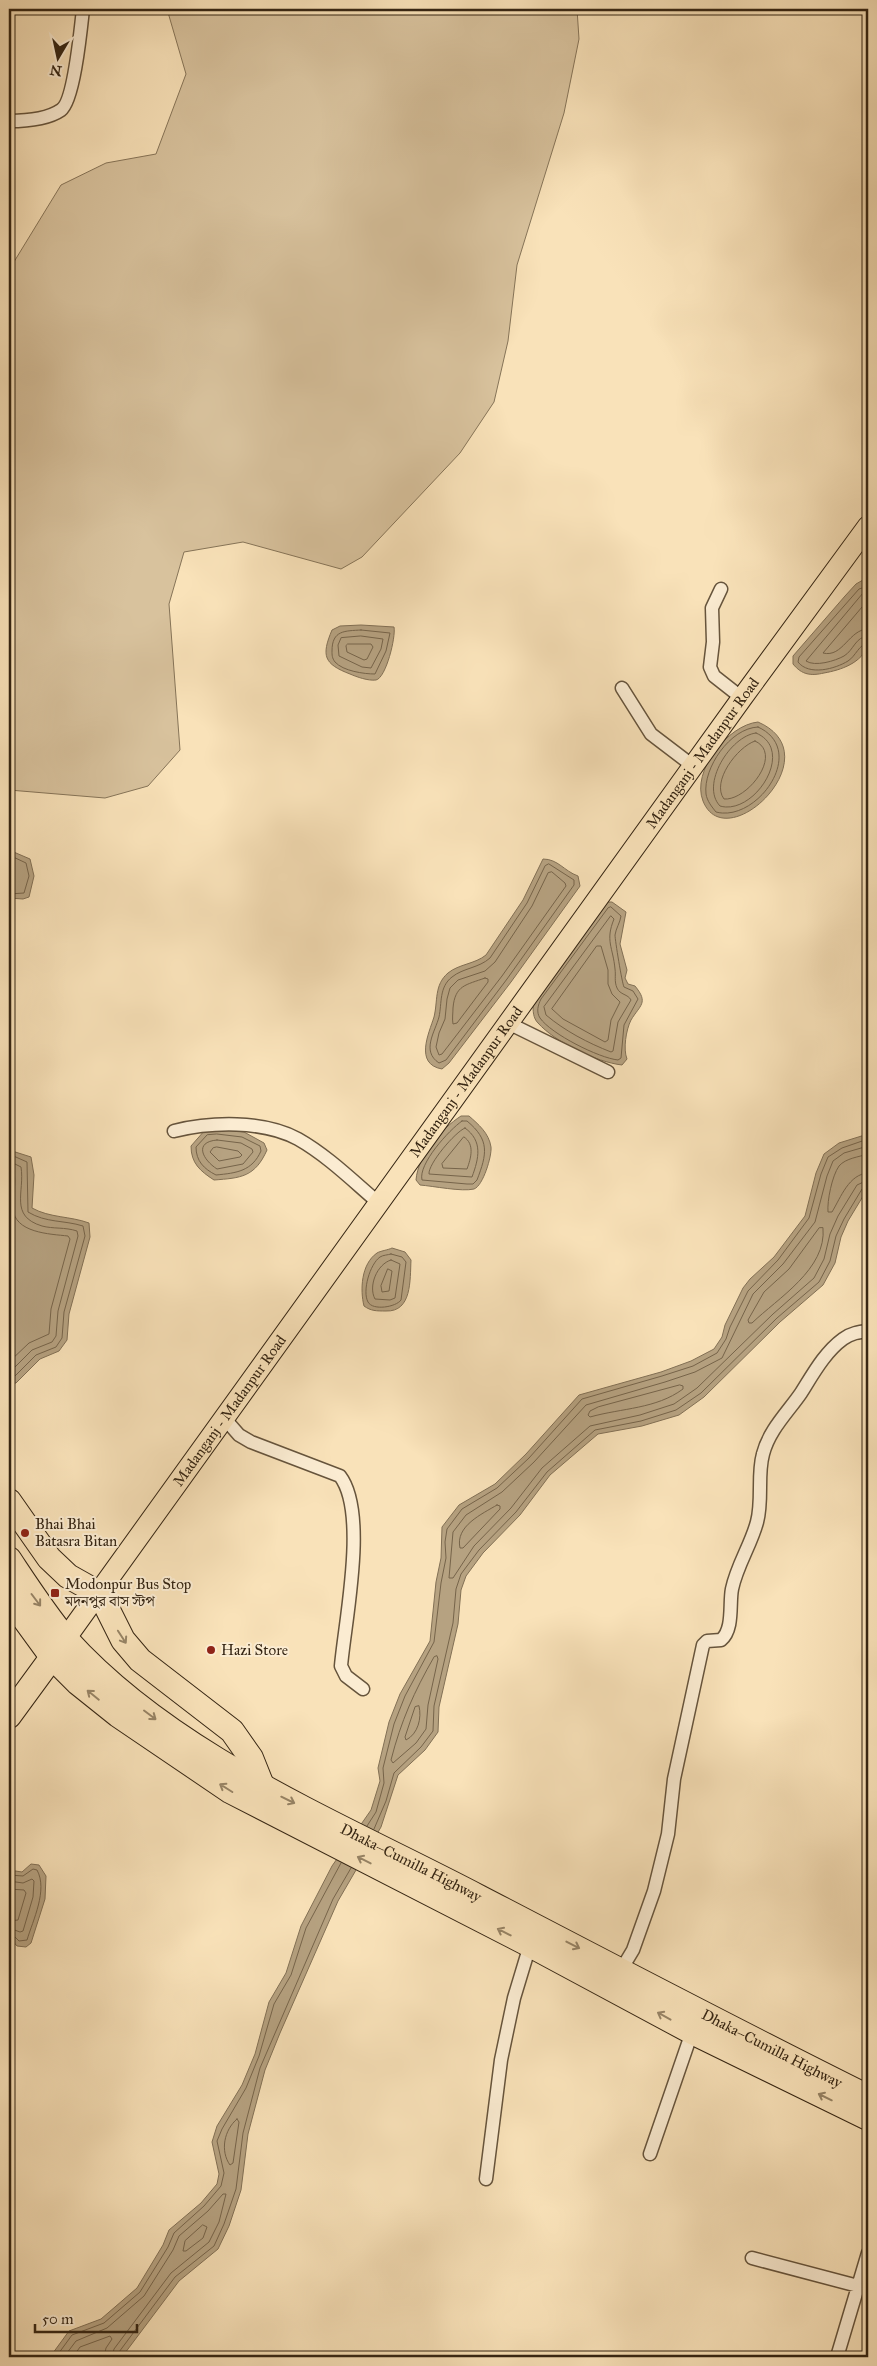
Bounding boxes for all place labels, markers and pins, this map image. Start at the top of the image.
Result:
place label: Bhai Bhai Batasra Bitan [35,1515,117,1550]
marker: Bhai Bhai Batasra Bitan [19,1527,31,1539]
place label: Modonpur Bus Stop মদনপুর বাস স্টপ [64,1575,191,1610]
marker: Modonpur Bus Stop মদনপুর বাস স্টপ [49,1587,61,1599]
place label: Hazi Store [221,1641,288,1659]
marker: Hazi Store [205,1644,217,1656]

